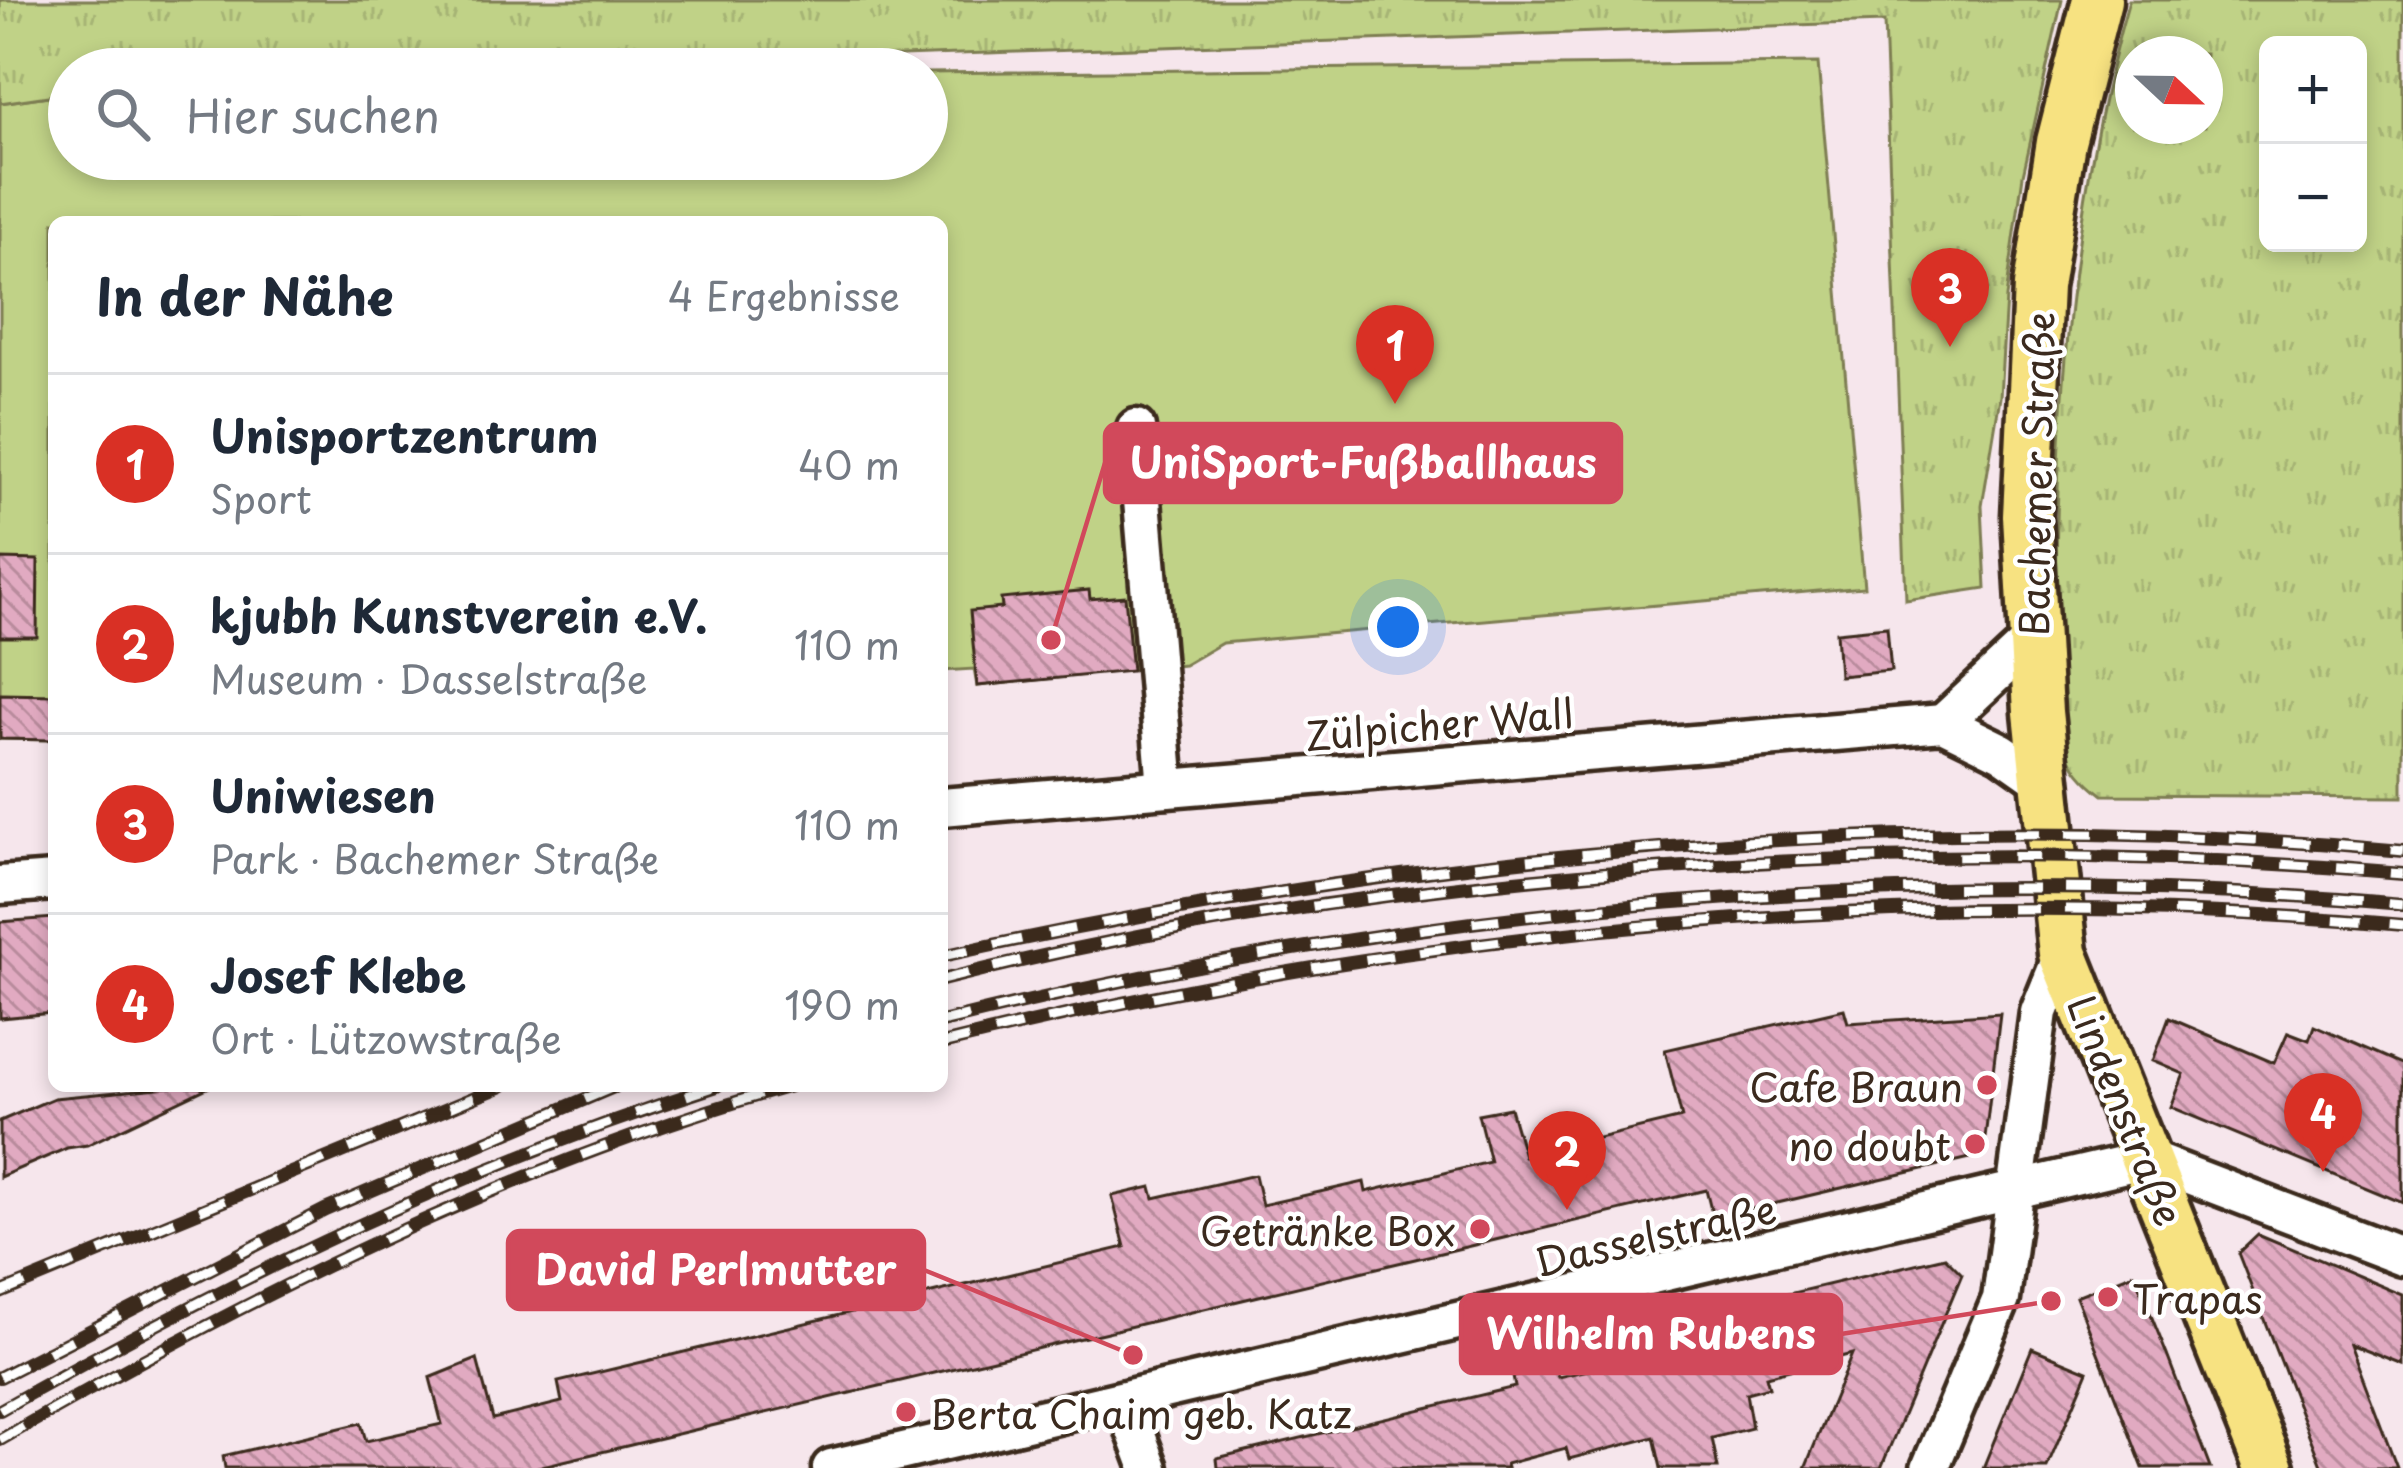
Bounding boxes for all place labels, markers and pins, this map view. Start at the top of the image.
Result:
pin: 3 [1911,248,1989,347]
pin: 1 [1356,305,1434,404]
callout: UniSport-Fußballhaus [1105,424,1621,502]
place label: Cafe Braun [1749,1056,1963,1115]
marker: Cafe Braun [1974,1072,2000,1098]
pin: 4 [2284,1073,2362,1172]
pin: 2 [1528,1111,1606,1210]
place label: no doubt [1788,1115,1951,1174]
marker: no doubt [1962,1131,1988,1157]
place label: Getränke Box [1200,1200,1456,1259]
marker: Getränke Box [1467,1216,1493,1242]
callout: David Perlmutter [508,1231,924,1309]
place label: Trapas [2132,1268,2263,1327]
marker: Trapas [2095,1284,2121,1310]
callout: Wilhelm Rubens [1461,1295,1841,1373]
place label: Berta Chaim geb. Katz [930,1383,1352,1442]
marker: Berta Chaim geb. Katz [893,1399,919,1425]

